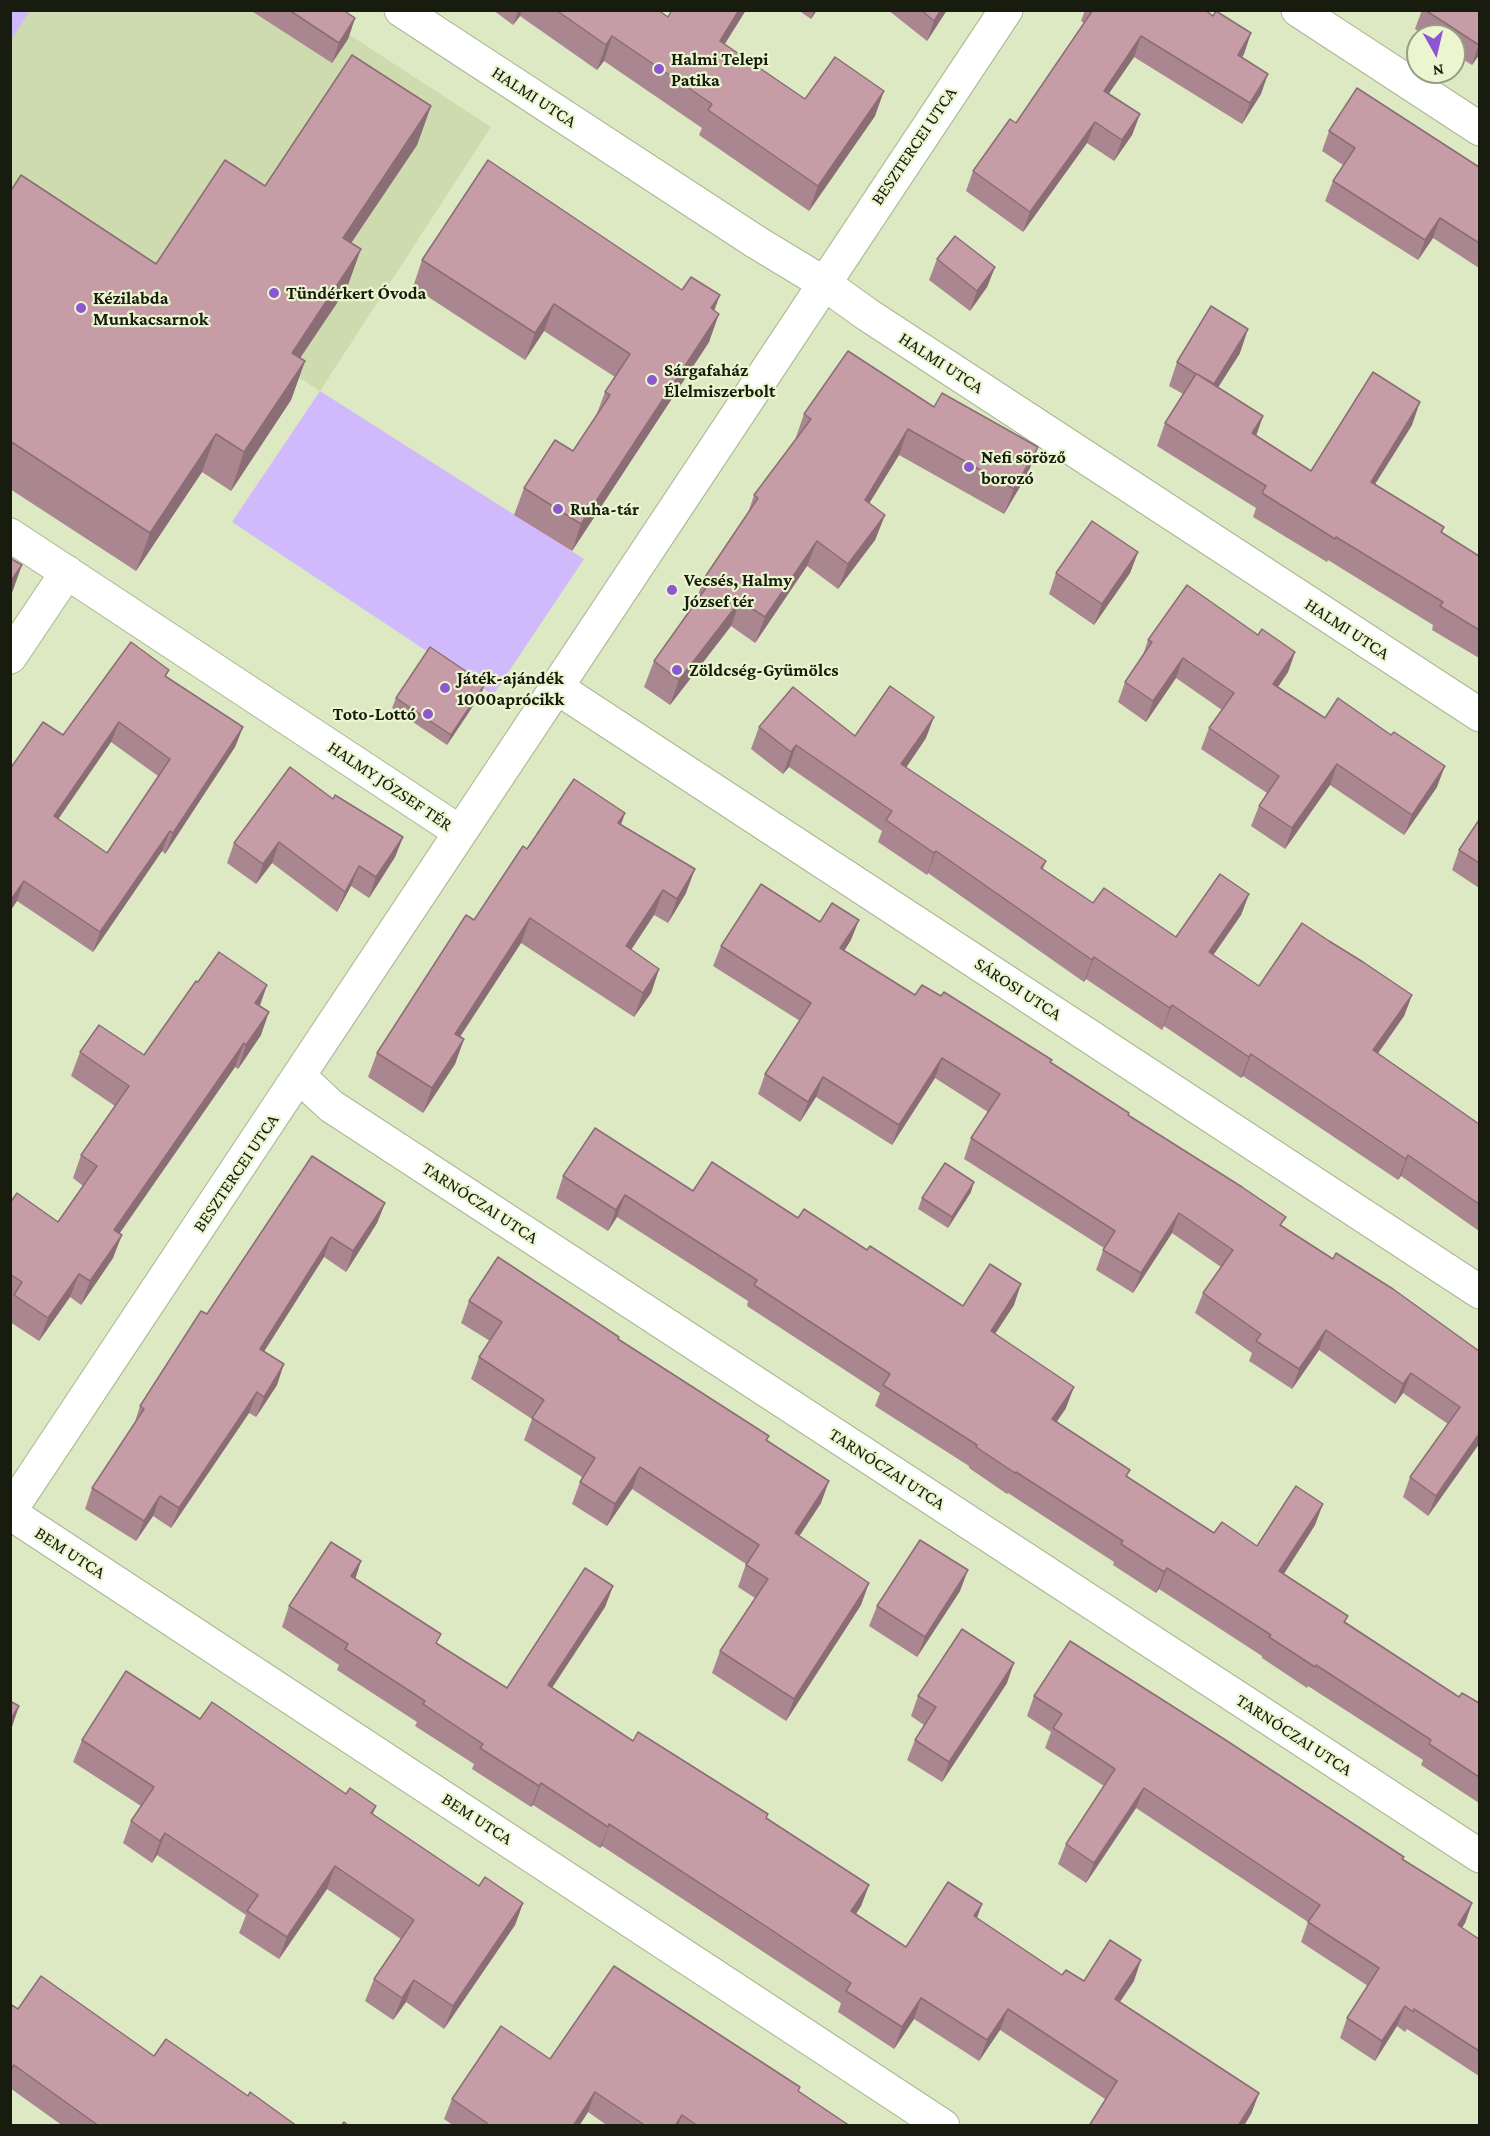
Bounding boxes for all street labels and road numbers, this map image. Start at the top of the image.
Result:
street label: HALMI UTCA [488,62,580,132]
street label: BESZTERCEI UTCA [867,83,961,209]
street label: HALMI UTCA [895,328,987,398]
street label: HALMI UTCA [1301,594,1393,664]
street label: HALMY JÓZSEF TÉR [324,736,456,836]
street label: SÁROSI UTCA [970,953,1066,1025]
street label: BESZTERCEI UTCA [189,1110,283,1236]
street label: TARNÓCZAI UTCA [418,1157,542,1249]
street label: TARNÓCZAI UTCA [825,1423,949,1515]
street label: BEM UTCA [31,1522,109,1584]
street label: TARNÓCZAI UTCA [1232,1689,1356,1781]
street label: BEM UTCA [438,1788,516,1850]

